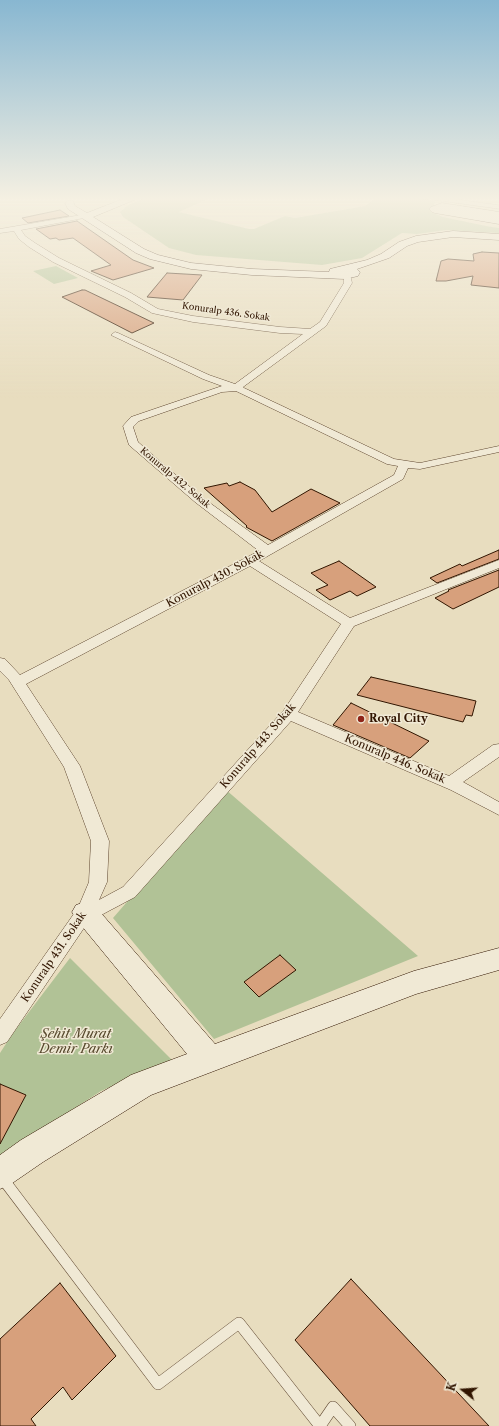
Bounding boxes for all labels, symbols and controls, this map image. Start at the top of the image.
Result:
street label: Konuralp 436. Sokak [181,300,271,324]
street label: Konuralp 432. Sokak [138,445,212,511]
street label: Konuralp 430. Sokak [164,548,266,610]
street label: Konuralp 443. Sokak [218,701,298,791]
place label: Royal City [369,712,428,726]
marker: Royal City [356,714,366,724]
street label: Konuralp 446. Sokak [342,732,448,786]
street label: Konuralp 431. Sokak [19,909,89,1005]
park label: Şehit Murat Demir Parkı [39,1026,113,1057]
north arrow [443,1370,483,1410]
text: K [444,1380,460,1393]

